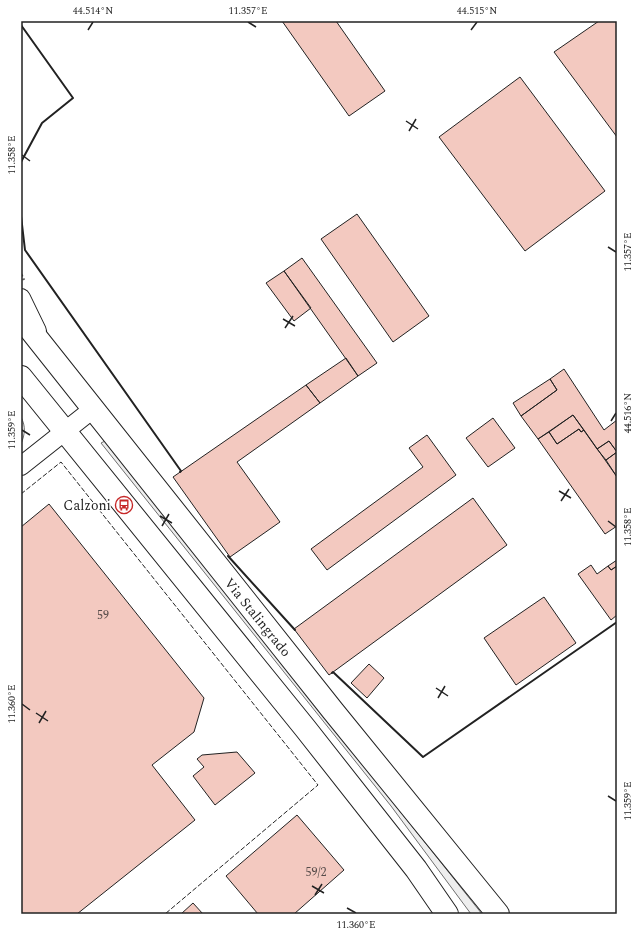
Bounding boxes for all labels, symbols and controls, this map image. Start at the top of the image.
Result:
text: 44.514°N [73,3,113,19]
text: 11.357°E [228,3,268,19]
text: 44.515°N [457,3,497,19]
text: 11.358°E [4,135,20,175]
text: 11.357°E [620,232,636,272]
text: 44.516°N [620,393,636,433]
text: 11.359°E [4,410,20,450]
place label: Calzoni [63,495,111,516]
bus stop icon: Calzoni [114,495,134,515]
text: 11.358°E [620,507,636,547]
street label: Via Stalingrado [219,573,296,661]
house number: 59 [97,606,109,625]
text: 11.360°E [4,684,20,724]
text: 11.359°E [620,781,636,821]
house number: 59/2 [305,863,327,882]
text: 11.360°E [336,917,376,933]

